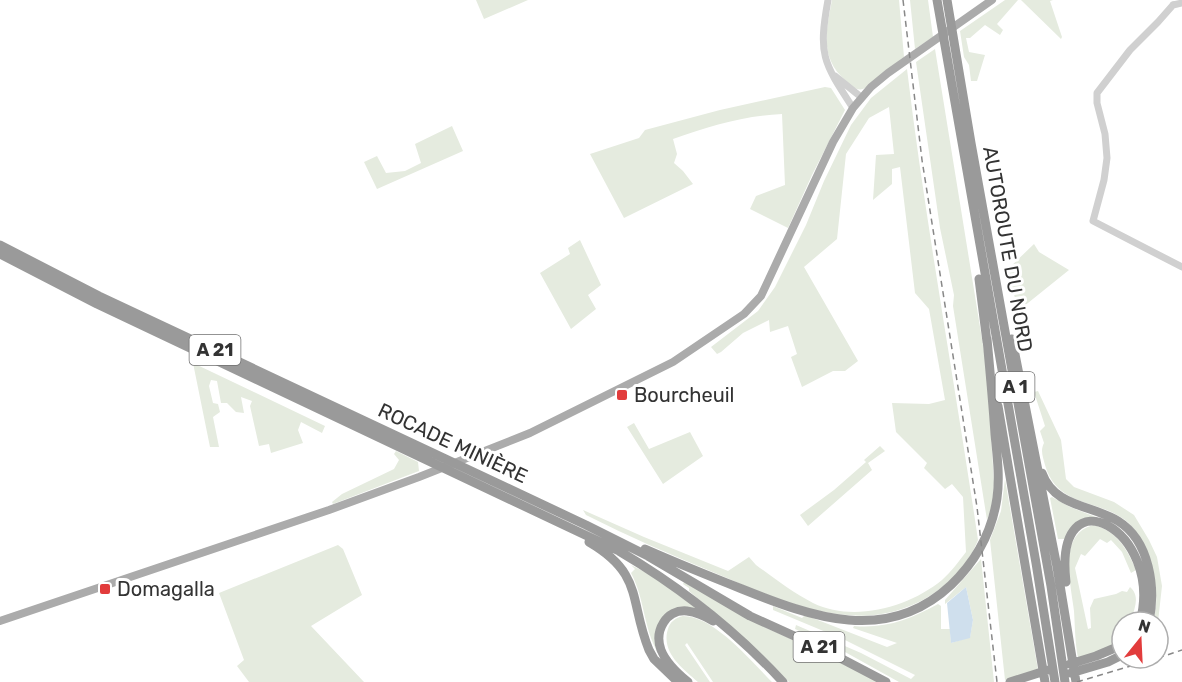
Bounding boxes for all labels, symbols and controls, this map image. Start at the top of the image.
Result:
street label: AUTOROUTE DU NORD [978,144,1038,354]
road number: A 21 [190,335,240,365]
road number: A 1 [996,372,1034,402]
place label: Bourcheuil [634,383,734,407]
marker: Bourcheuil [615,388,629,402]
street label: ROCADE MINIÈRE [374,398,532,488]
place label: Domagalla [117,577,215,601]
marker: Domagalla [98,582,112,596]
north arrow [1110,610,1170,670]
text: N [1136,615,1153,637]
road number: A 21 [794,632,844,662]

